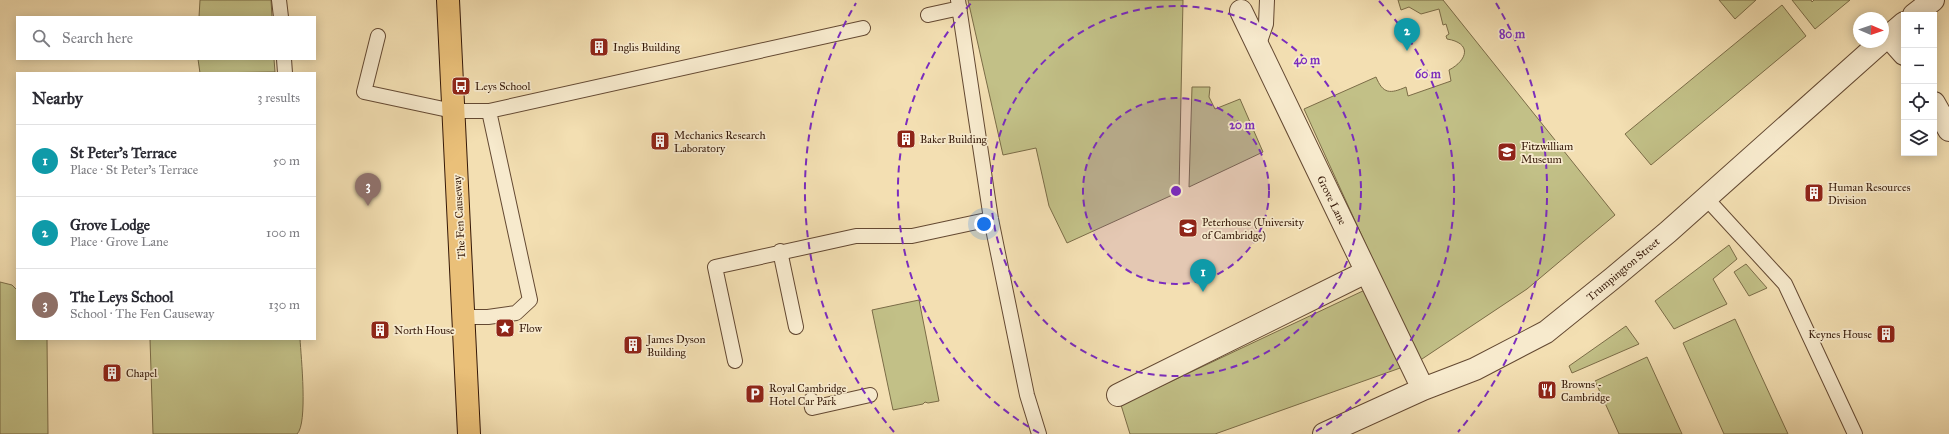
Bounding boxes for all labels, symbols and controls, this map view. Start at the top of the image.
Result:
north arrow [1853,12,1889,48]
map controls [1901,12,1937,156]
button: + [1901,12,1937,48]
search box [16,16,316,60]
pin: 2 [1394,18,1420,51]
icon: search [30,27,52,49]
text: 80 m [1499,27,1526,41]
text: Search here [62,29,133,47]
building icon: Inglis Building [588,36,610,58]
place label: Inglis Building [613,41,681,54]
button: − [1901,48,1937,84]
text: 40 m [1294,53,1321,68]
text: 60 m [1415,67,1442,81]
bus stop icon: Leys School [450,75,472,97]
place label: Leys School [475,80,530,93]
button: locate [1901,84,1937,120]
text: Nearby [32,88,83,109]
text: 3 results [257,90,300,106]
text: 20 m [1229,118,1256,132]
button: layers [1901,120,1937,156]
building icon: Baker Building [895,128,917,150]
place label: Mechanics Research Laboratory [674,129,766,155]
building icon: Mechanics Research Laboratory [649,130,671,152]
place label: Baker Building [920,133,988,146]
place label: Fitzwilliam Museum [1521,140,1574,166]
school or university icon: Fitzwilliam Museum [1496,141,1518,163]
text: St Peter's Terrace [70,144,177,162]
text: 1 [42,153,48,169]
text: 50 m [273,153,300,169]
text: Place · St Peter's Terrace [70,162,198,178]
pin: 3 [355,173,381,206]
street label: The Fen Causeway [451,174,468,259]
street label: Grove Lane [1314,174,1349,227]
place label: Human Resources Division [1828,181,1911,207]
building icon: Human Resources Division [1803,182,1825,204]
centre of rings [1169,184,1183,198]
your location [974,214,994,234]
text: Grove Lodge [70,216,150,234]
place label: Peterhouse (University of Cambridge) [1202,216,1305,242]
school or university icon: Peterhouse (University of Cambridge) [1177,217,1199,239]
text: 2 [42,225,48,241]
text: 100 m [266,225,300,241]
text: Place · Grove Lane [70,234,168,250]
street label: Trumpington Street [1584,235,1663,304]
pin: 1 [1190,259,1216,292]
text: The Leys School [70,288,174,306]
text: 3 [42,297,48,313]
text: 130 m [268,297,300,313]
text: School · The Fen Causeway [70,306,214,322]
place icon: Flow [494,317,516,339]
building icon: North House [369,319,391,341]
place label: Flow [519,322,543,335]
building icon: Keynes House [1875,323,1897,345]
place label: North House [394,324,455,337]
place label: Keynes House [1808,328,1872,341]
place label: James Dyson Building [646,333,705,359]
building icon: James Dyson Building [622,334,644,356]
building icon: Chapel [101,362,123,384]
place label: Chapel [126,367,157,380]
place label: Browns - Cambridge [1561,378,1610,404]
restaurant icon: Browns - Cambridge [1536,379,1558,401]
place label: Royal Cambridge Hotel Car Park [769,382,847,408]
parking icon: Royal Cambridge Hotel Car Park [744,383,766,405]

